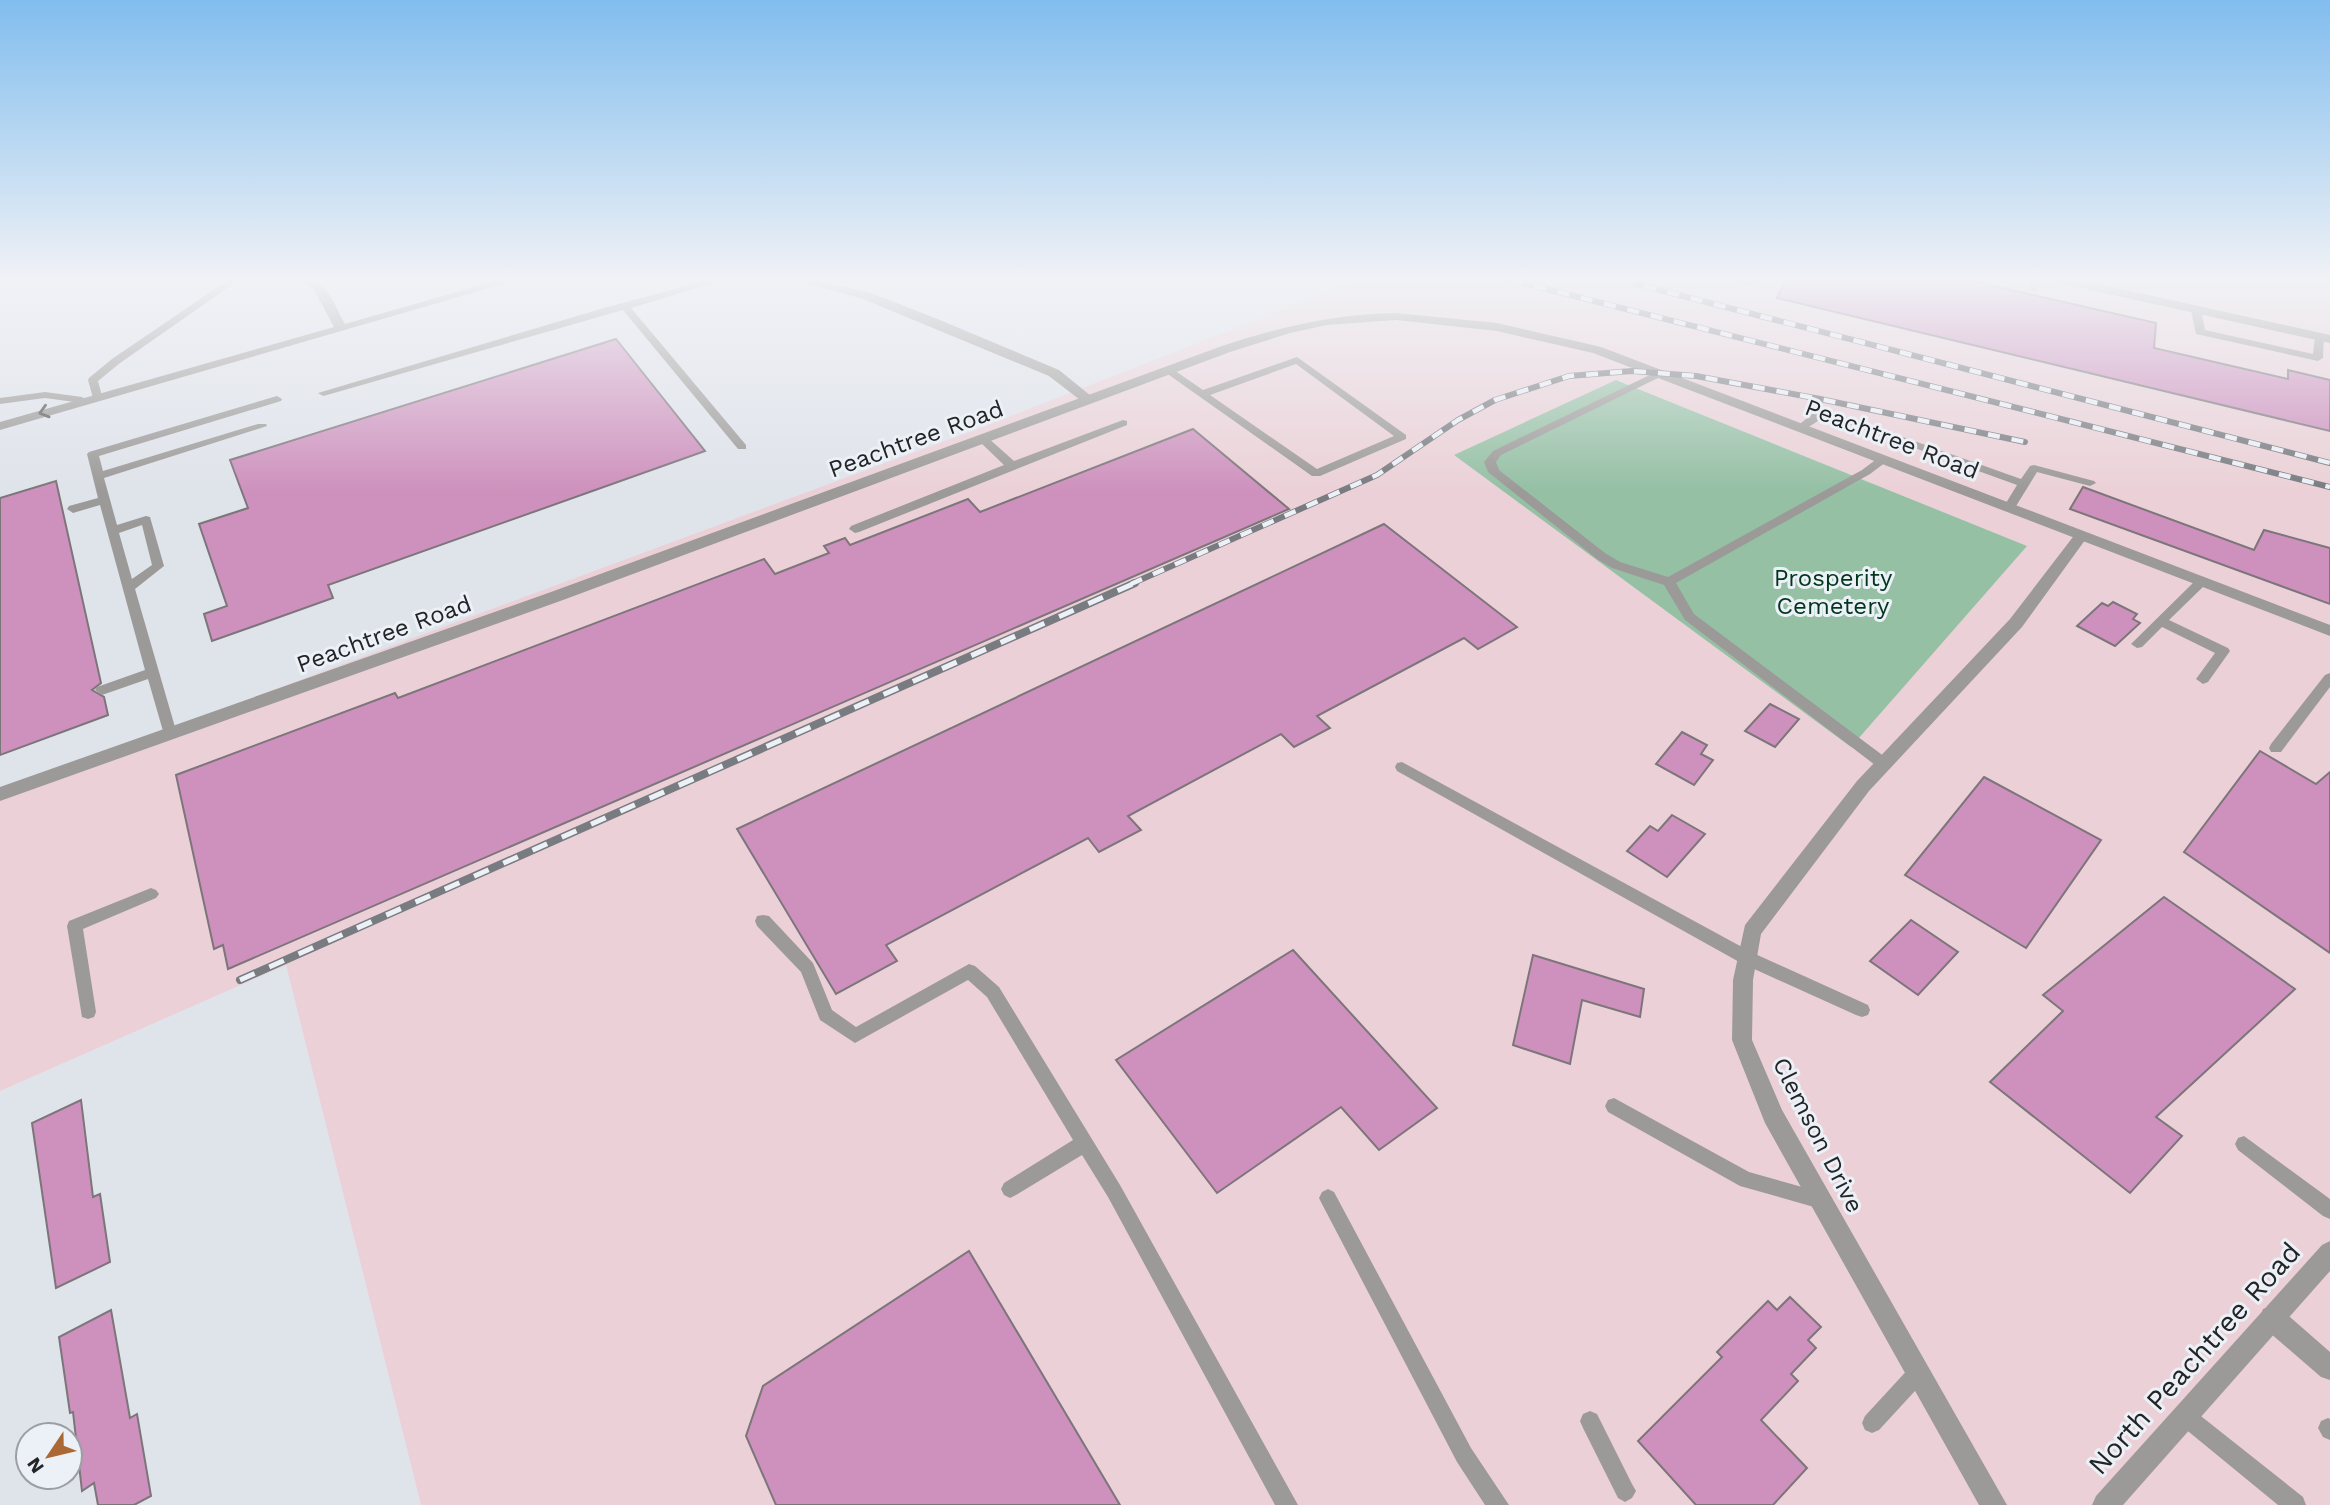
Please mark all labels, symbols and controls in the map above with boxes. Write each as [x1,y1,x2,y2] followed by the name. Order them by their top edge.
[1801,393,1983,485] street label: Peachtree Road
[825,394,1007,484] street label: Peachtree Road
[38,404,51,418] one-way arrow
[1774,564,1893,620] park label: Prosperity Cemetery
[293,589,475,679] street label: Peachtree Road
[1767,1053,1869,1217] street label: Clemson Drive
[2081,1235,2307,1481] street label: North Peachtree Road
[14,1421,84,1491] north arrow
[22,1453,49,1478] text: N

